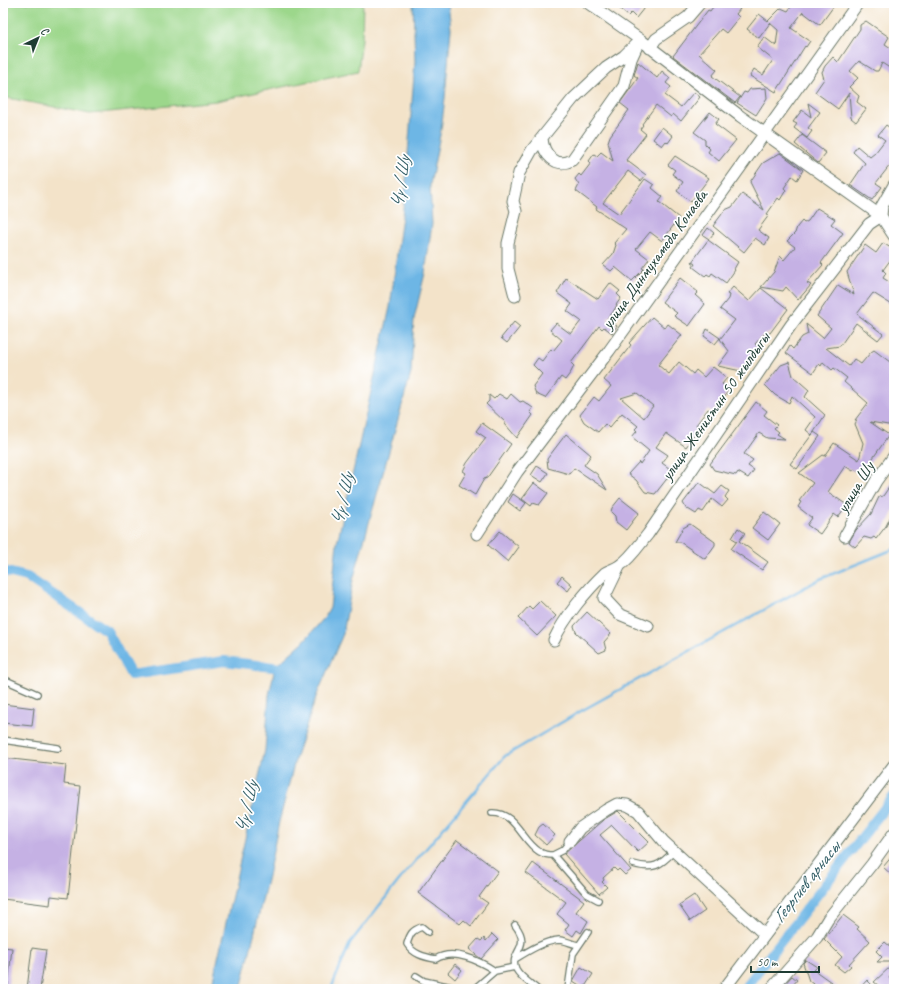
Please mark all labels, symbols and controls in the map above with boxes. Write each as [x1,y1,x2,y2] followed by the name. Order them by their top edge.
[18,18,58,58] north arrow
[38,24,53,39] text: С
[386,152,415,209] water label: Чү / Шу
[596,184,713,334] street label: улица Динмухамеда Конаева
[656,326,776,485] street label: улица Женистин 50 жылдыгы
[831,457,880,518] street label: улица Шу
[325,469,359,527] water label: Чү / Шу
[229,777,263,835] water label: Чү / Шу
[768,834,847,927] water label: Георгиев арнасы
[751,948,819,974] scale bar
[757,954,779,970] text: 50 m

